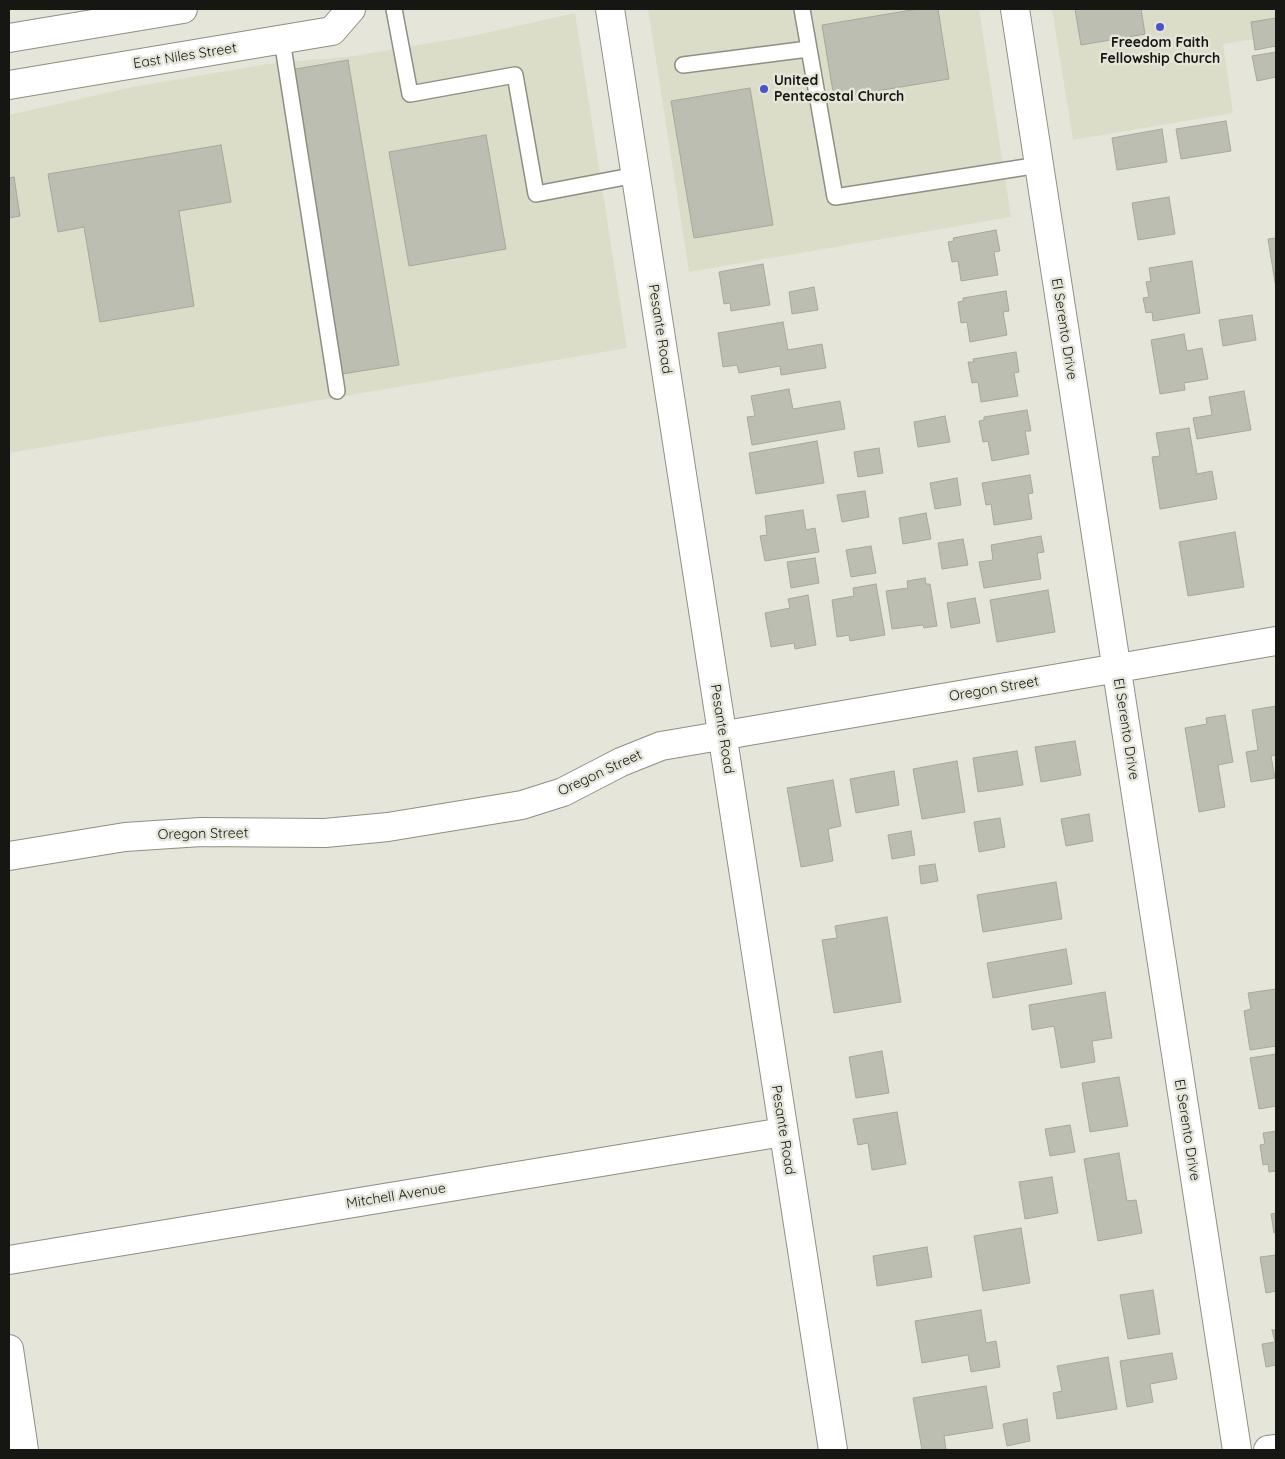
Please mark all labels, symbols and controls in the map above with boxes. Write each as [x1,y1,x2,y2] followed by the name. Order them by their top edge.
[1154,21,1166,33] marker: Freedom Faith Fellowship Church
[1100,35,1220,68] place label: Freedom Faith Fellowship Church
[132,40,238,72] street label: East Niles Street
[774,73,904,105] place label: United Pentecostal Church
[758,83,770,95] marker: United Pentecostal Church
[1048,277,1080,381] street label: El Serento Drive
[645,283,675,375] street label: Pesante Road
[948,673,1040,705] street label: Oregon Street
[1110,677,1142,781] street label: El Serento Drive
[707,683,737,775] street label: Pesante Road
[555,746,645,800] street label: Oregon Street
[157,825,249,843] street label: Oregon Street
[1171,1078,1203,1182] street label: El Serento Drive
[768,1084,798,1176] street label: Pesante Road
[345,1180,447,1212] street label: Mitchell Avenue

